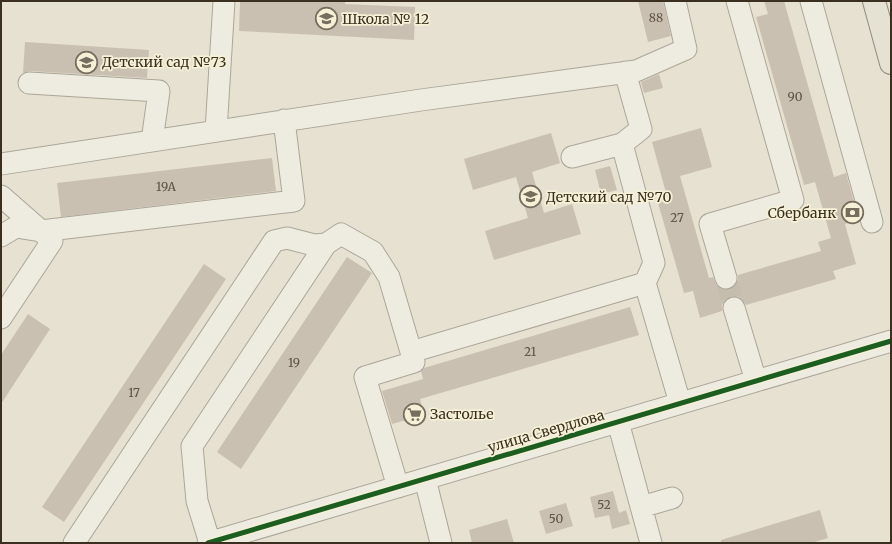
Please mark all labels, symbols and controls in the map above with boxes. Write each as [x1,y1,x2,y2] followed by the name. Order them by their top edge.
[314,6,340,32] school or university icon: Школа № 12
[342,10,429,28] place label: Школа № 12
[649,10,663,25] house number: 88
[73,49,99,75] school or university icon: Детский сад №73
[102,53,227,71] place label: Детский сад №73
[787,89,803,104] house number: 90
[156,179,176,194] house number: 19А
[518,184,544,210] school or university icon: Детский сад №70
[546,188,671,206] place label: Детский сад №70
[839,200,865,226] bank icon: Сбербанк
[768,204,836,222] place label: Сбербанк
[670,210,684,225] house number: 27
[524,344,537,359] house number: 21
[288,355,300,370] house number: 19
[128,385,140,400] house number: 17
[402,401,428,427] supermarket icon: Застолье
[430,405,493,423] place label: Застолье
[486,406,607,456] street label: улица Свердлова
[597,497,611,512] house number: 52
[549,511,564,526] house number: 50

